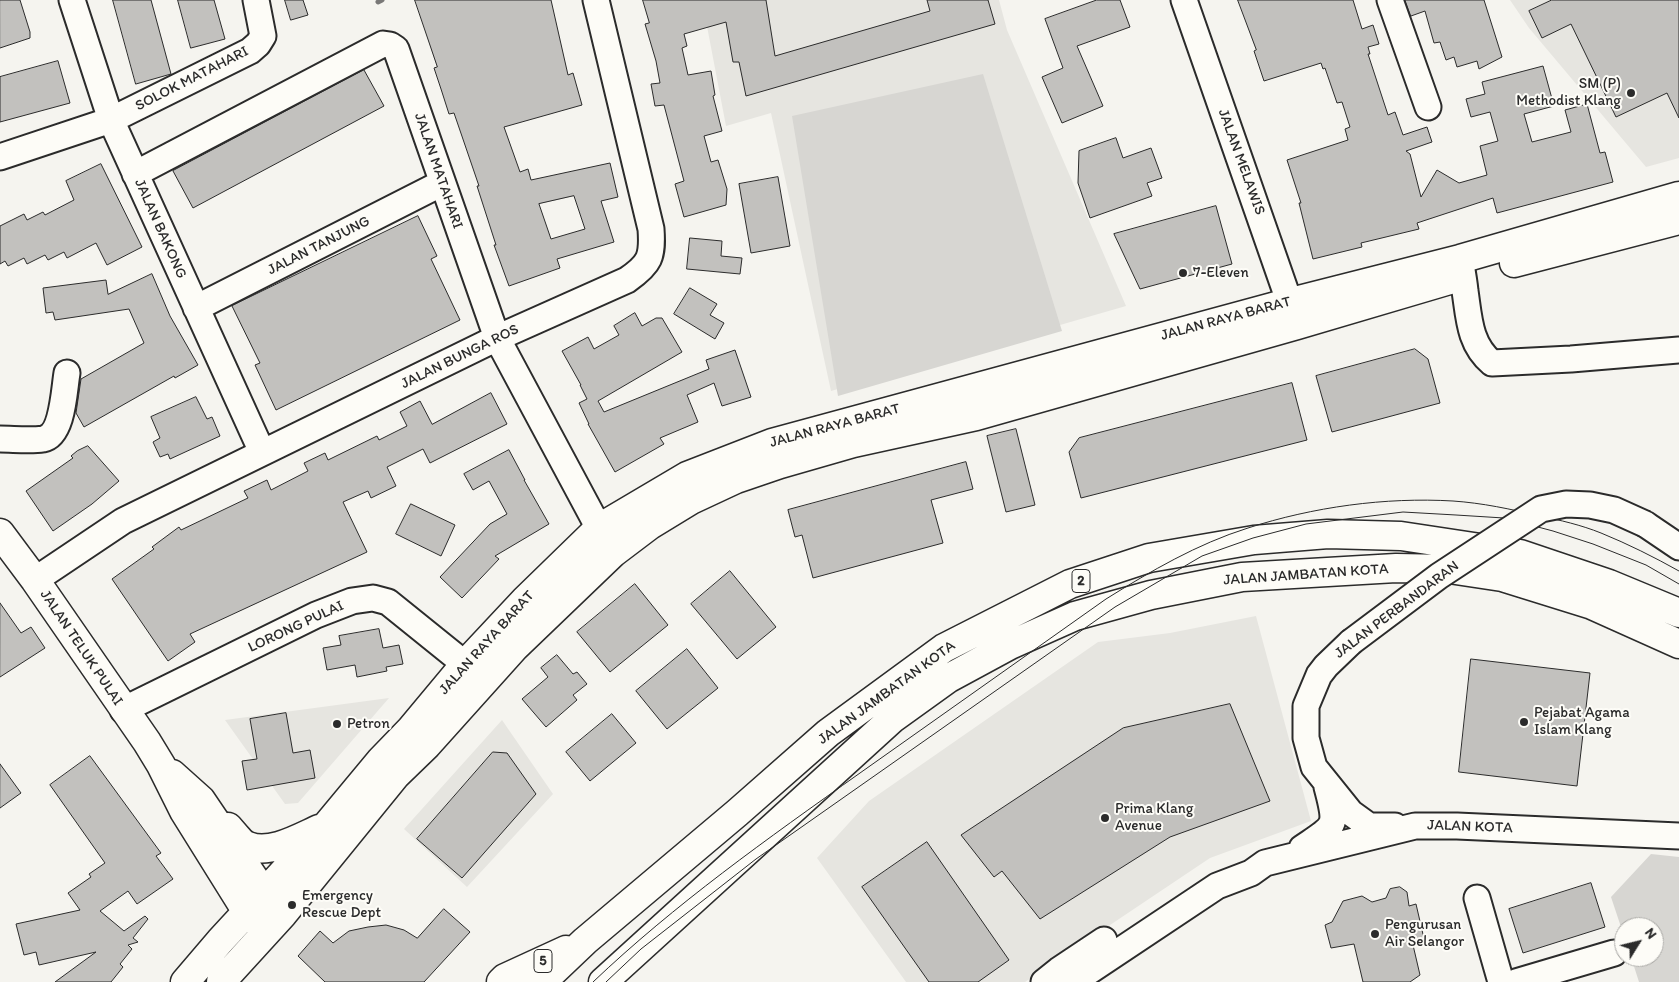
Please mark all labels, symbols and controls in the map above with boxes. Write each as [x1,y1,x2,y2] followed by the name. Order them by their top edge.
[132,43,252,115] street label: SOLOK MATAHARI
[1516,75,1621,110] place label: SM (P) Methodist Klang
[1625,87,1637,99] marker: SM (P) Methodist Klang
[1213,107,1269,217] street label: JALAN MELAWIS
[410,111,466,231] street label: JALAN MATAHARI
[130,176,190,282] street label: JALAN BAKONG
[265,212,373,280] street label: JALAN TANJUNG
[1193,264,1249,282] place label: 7-Eleven
[1177,267,1189,279] marker: 7-Eleven
[1159,293,1293,345] street label: JALAN RAYA BARAT
[398,321,522,393] street label: JALAN BUNGA ROS
[768,400,902,452] street label: JALAN RAYA BARAT
[1331,557,1463,663] street label: JALAN PERBANDARAN
[1223,560,1389,590] street label: JALAN JAMBATAN KOTA
[1072,570,1090,592] road number: 2
[36,587,126,709] street label: JALAN TELUK PULAI
[435,587,539,699] street label: JALAN RAYA BARAT
[245,597,347,657] street label: LORONG PULAI
[815,637,959,749] street label: JALAN JAMBATAN KOTA
[1534,704,1630,739] place label: Pejabat Agama Islam Klang
[347,715,390,733] place label: Petron
[1518,716,1530,728] marker: Pejabat Agama Islam Klang
[331,718,343,730] marker: Petron
[1115,800,1194,835] place label: Prima Klang Avenue
[1099,812,1111,824] marker: Prima Klang Avenue
[1427,817,1513,837] street label: JALAN KOTA
[302,887,381,922] place label: Emergency Rescue Dept
[286,899,298,911] marker: Emergency Rescue Dept
[1385,916,1464,951] place label: Pengurusan Air Selangor
[1614,917,1664,967] north arrow
[1641,925,1660,942] text: N
[1369,928,1381,940] marker: Pengurusan Air Selangor
[534,949,552,972] road number: 5

